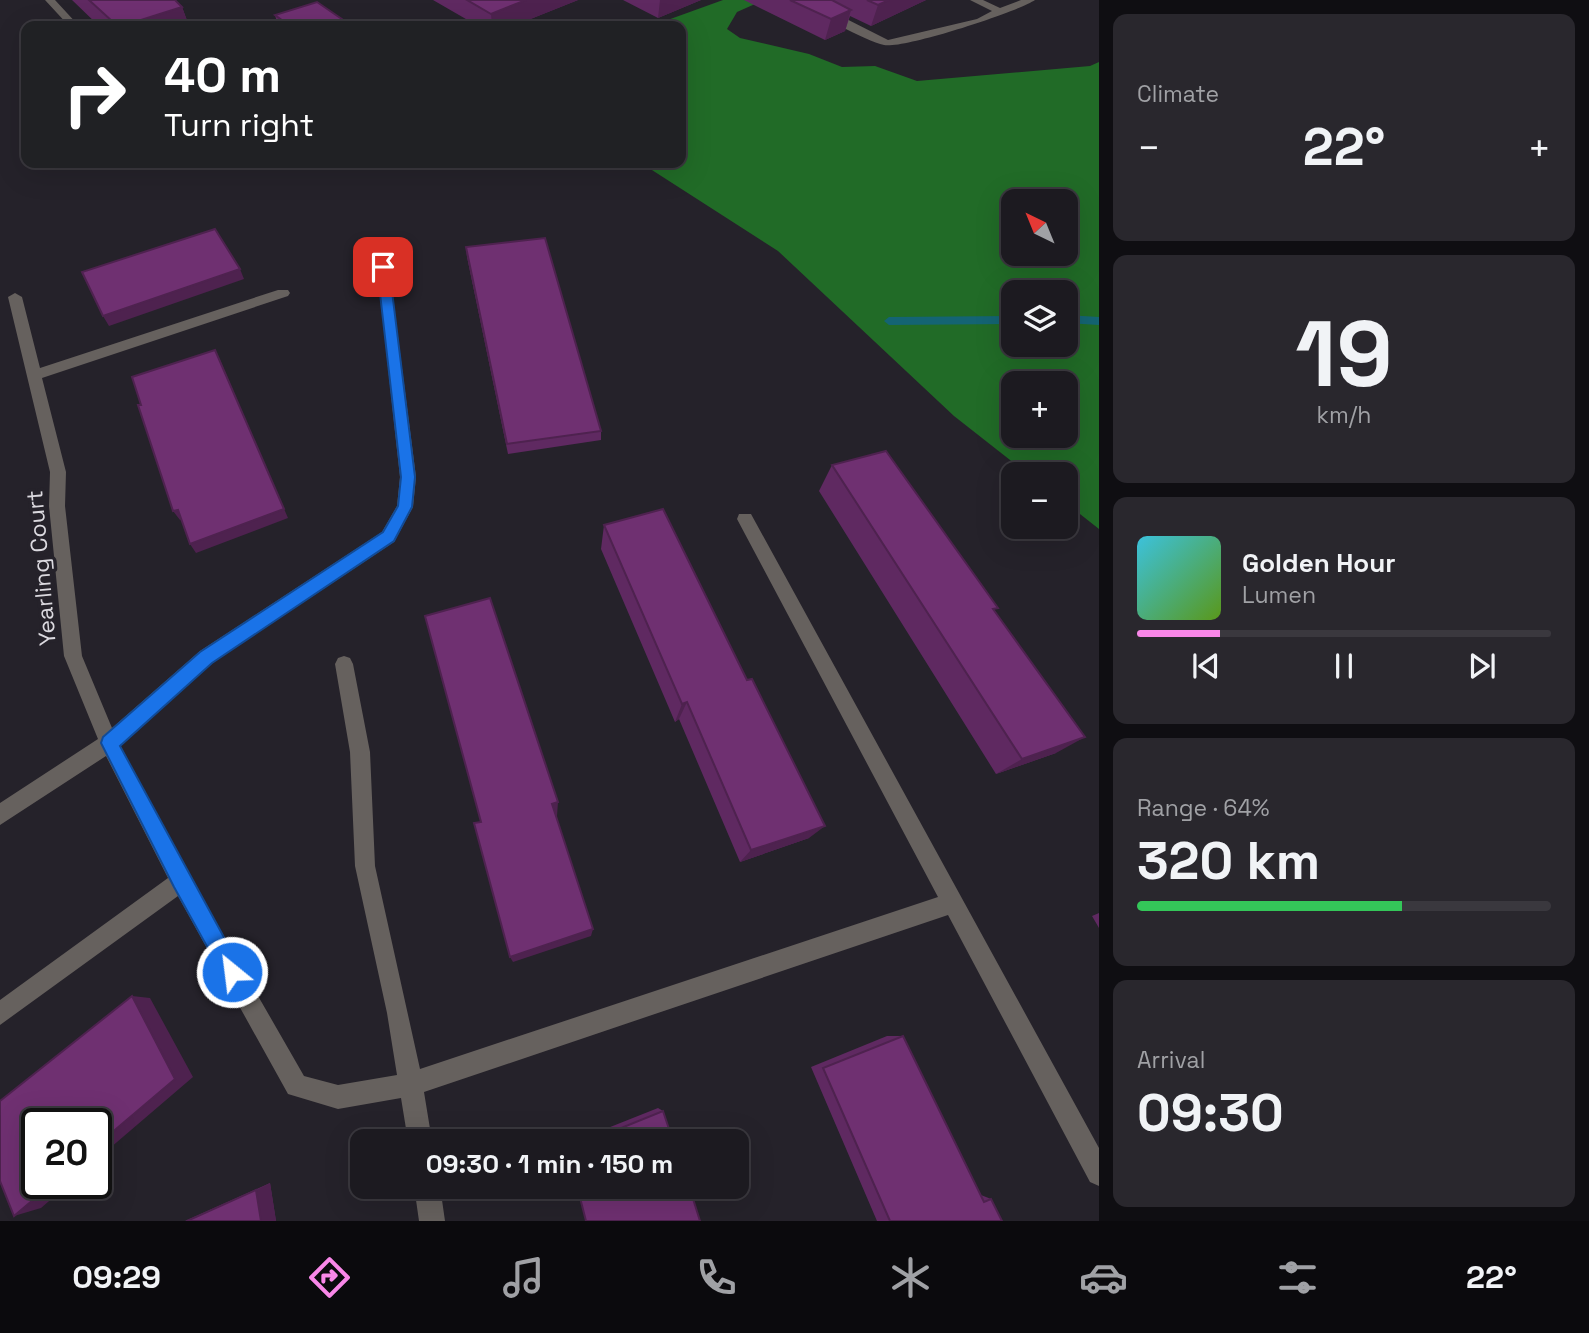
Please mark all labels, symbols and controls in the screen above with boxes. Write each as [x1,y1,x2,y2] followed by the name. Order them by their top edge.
[164,44,281,106] text: 40 m
[49,49,140,140] icon: right
[1137,79,1219,109] text: Climate
[164,105,314,145] text: Turn right
[1303,114,1385,180] text: 22°
[1137,124,1161,172] text: −
[1527,124,1551,172] text: +
[1001,189,1078,266] north arrow
[1001,189,1078,539] map controls
[353,237,413,297] pin
[364,248,402,286] icon: arrive
[1001,280,1078,357] button: layers
[1295,296,1393,413] text: 19
[1001,371,1078,448] button: +
[1317,400,1371,430] text: km/h
[1001,462,1078,539] button: −
[19,489,63,647] street label: Yearling Court
[1242,546,1396,580] text: Golden Hour
[1242,580,1316,610] text: Lumen
[1187,647,1225,685] icon: previous
[1325,647,1363,685] icon: pause
[1463,647,1501,685] icon: next
[1137,793,1270,823] text: Range · 64%
[1137,828,1320,894] text: 320 km
[195,935,269,1009] position arrow
[1137,1045,1205,1075] text: Arrival
[1137,1080,1284,1146] text: 09:30
[21,1108,112,1199] speed limit sign: 20
[426,1147,673,1181] text: 09:30 · 1 min · 150 m
[305,1253,354,1302] icon: directions
[499,1253,548,1302] icon: music
[692,1253,741,1302] icon: phone
[886,1253,935,1302] icon: climate
[1079,1253,1128,1302] icon: car
[1273,1253,1322,1302] icon: filters
[72,1257,161,1297] text: 09:29
[1466,1257,1517,1297] text: 22°

